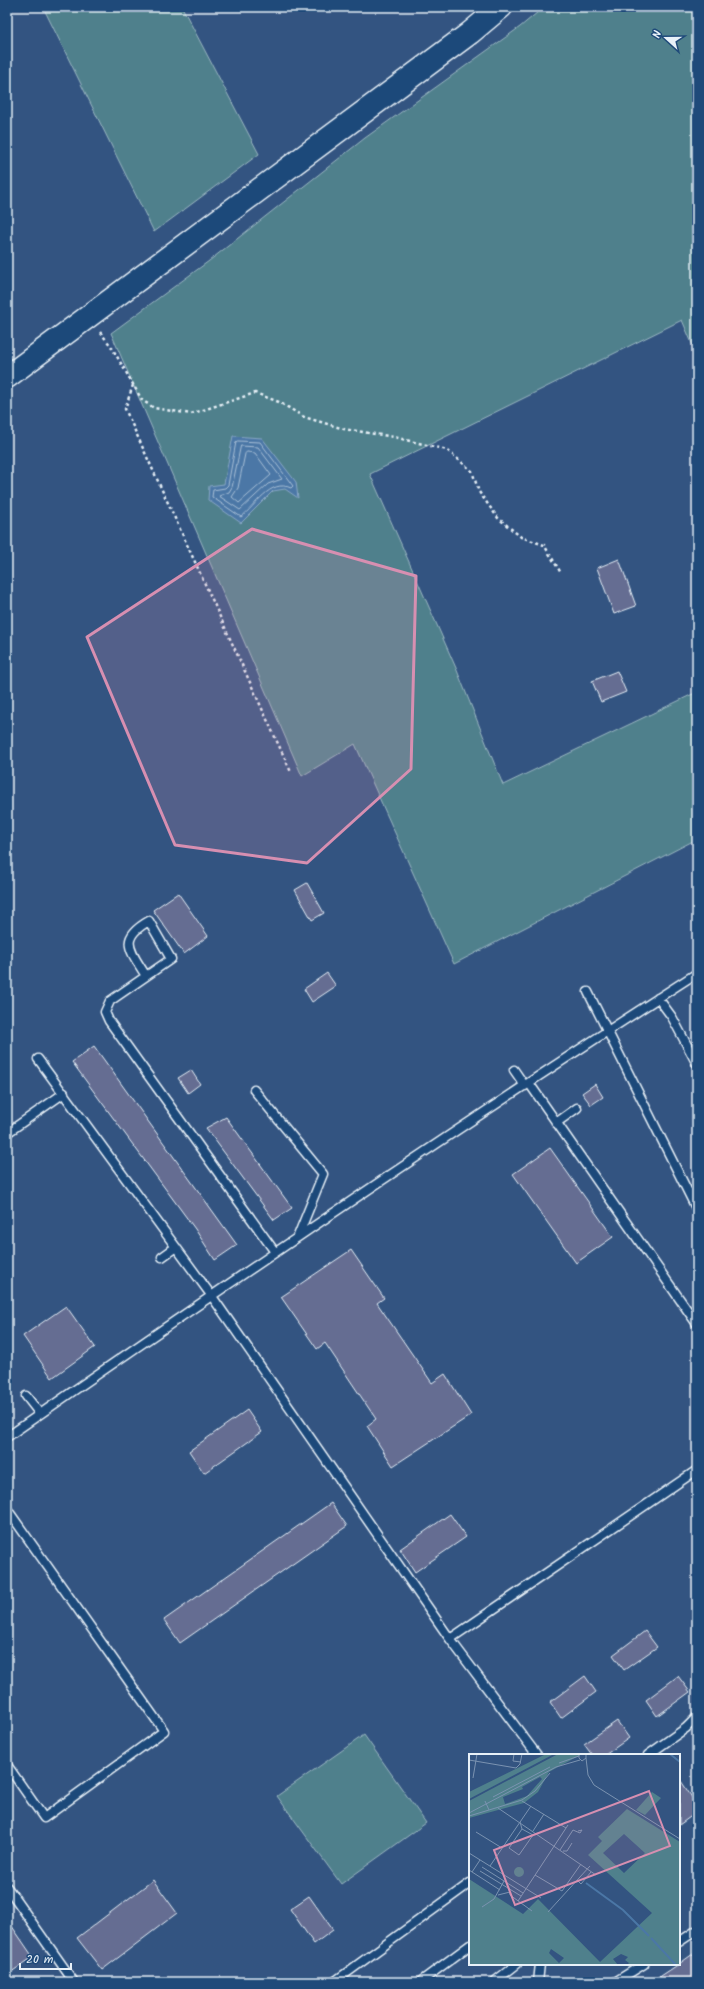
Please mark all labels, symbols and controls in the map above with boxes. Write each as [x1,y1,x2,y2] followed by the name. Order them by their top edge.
[646,18,686,58] north arrow
[648,28,667,41] text: N
[469,1754,680,1965] inset map
[20,1945,71,1971] scale bar
[26,1950,54,1969] text: 20 m

